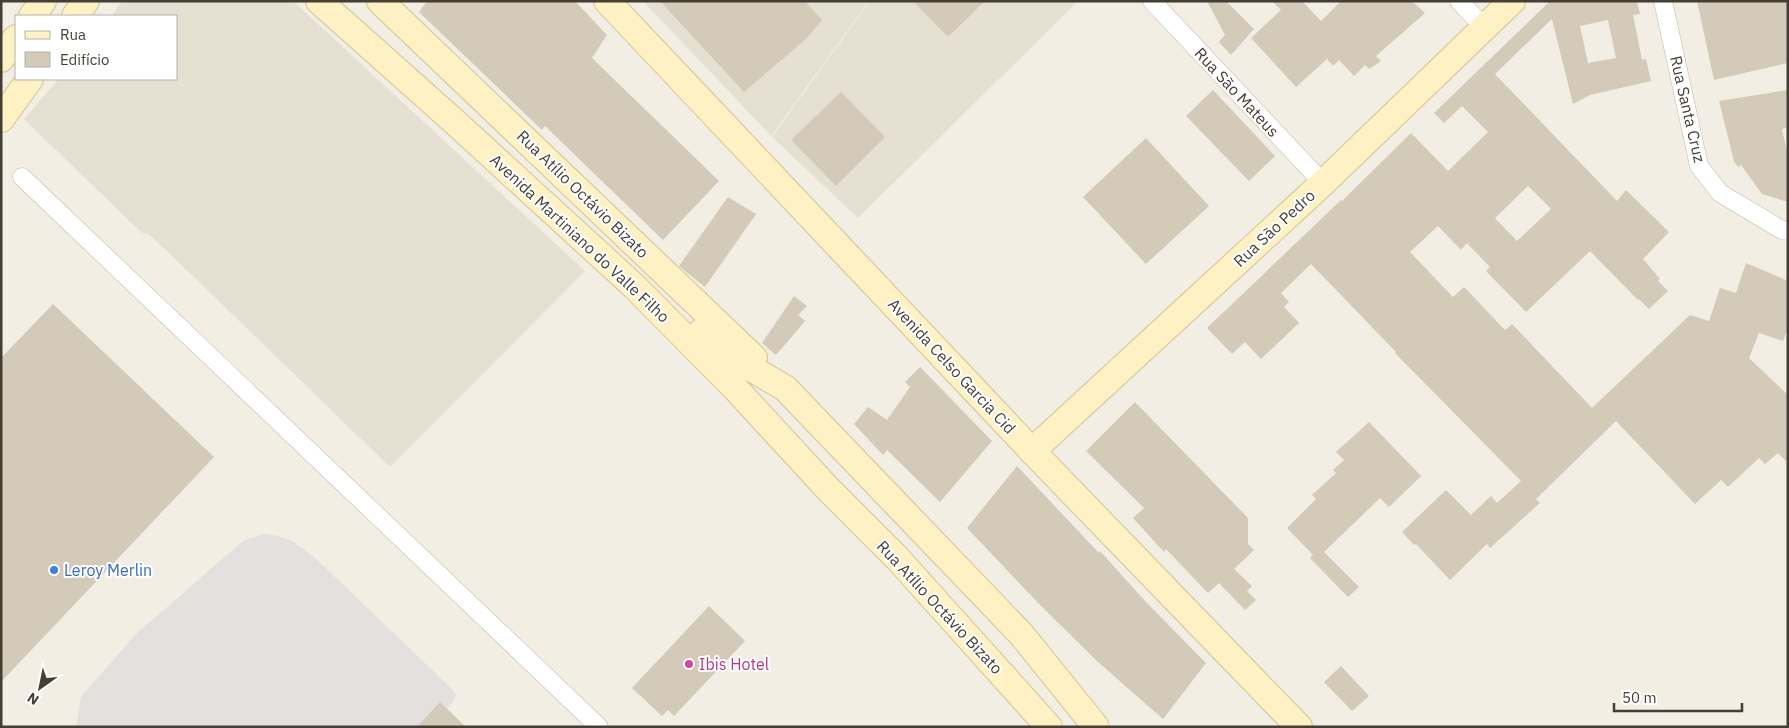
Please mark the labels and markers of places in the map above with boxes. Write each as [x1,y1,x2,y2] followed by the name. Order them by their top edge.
[64,560,152,580] place label: Leroy Merlin
[48,564,60,576] marker: Leroy Merlin
[699,654,769,674] place label: Ibis Hotel
[683,658,695,670] marker: Ibis Hotel

